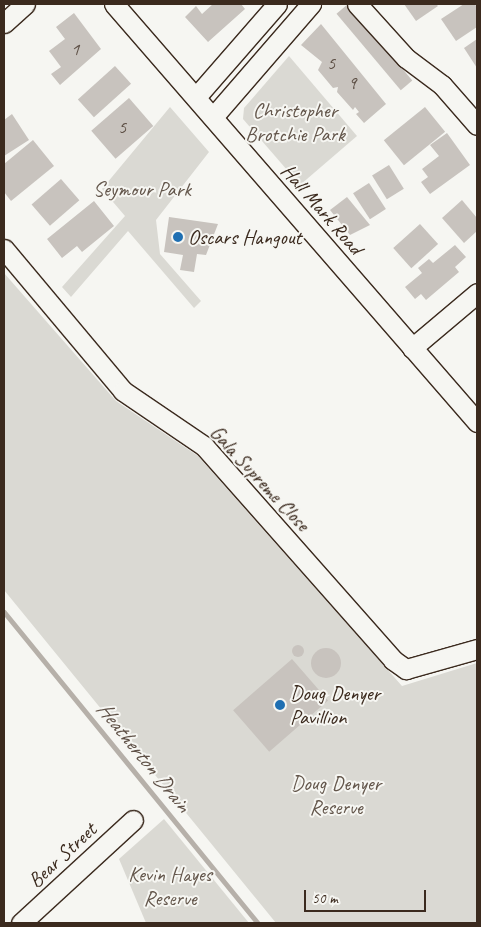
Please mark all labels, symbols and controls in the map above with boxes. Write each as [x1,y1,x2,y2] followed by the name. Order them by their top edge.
[71,39,79,61] house number: 1
[327,53,335,75] house number: 5
[348,73,356,95] house number: 9
[245,97,345,147] park label: Christopher Brotchie Park
[118,117,126,139] house number: 5
[275,158,369,260] street label: Hall Mark Road
[93,176,191,202] park label: Seymour Park
[188,224,302,250] place label: Oscars Hangout
[172,231,184,243] marker: Oscars Hangout
[205,420,315,536] street label: Gala Supreme Close
[290,680,380,730] place label: Doug Denyer Pavillion
[90,696,196,818] water label: Heatherton Drain
[274,699,286,711] marker: Doug Denyer Pavillion
[291,770,381,820] park label: Doug Denyer Reserve
[22,817,102,893] street label: Bear Street
[128,861,212,911] park label: Kevin Hayes Reserve
[306,880,428,912] scale bar
[312,889,338,908] text: 50 m

